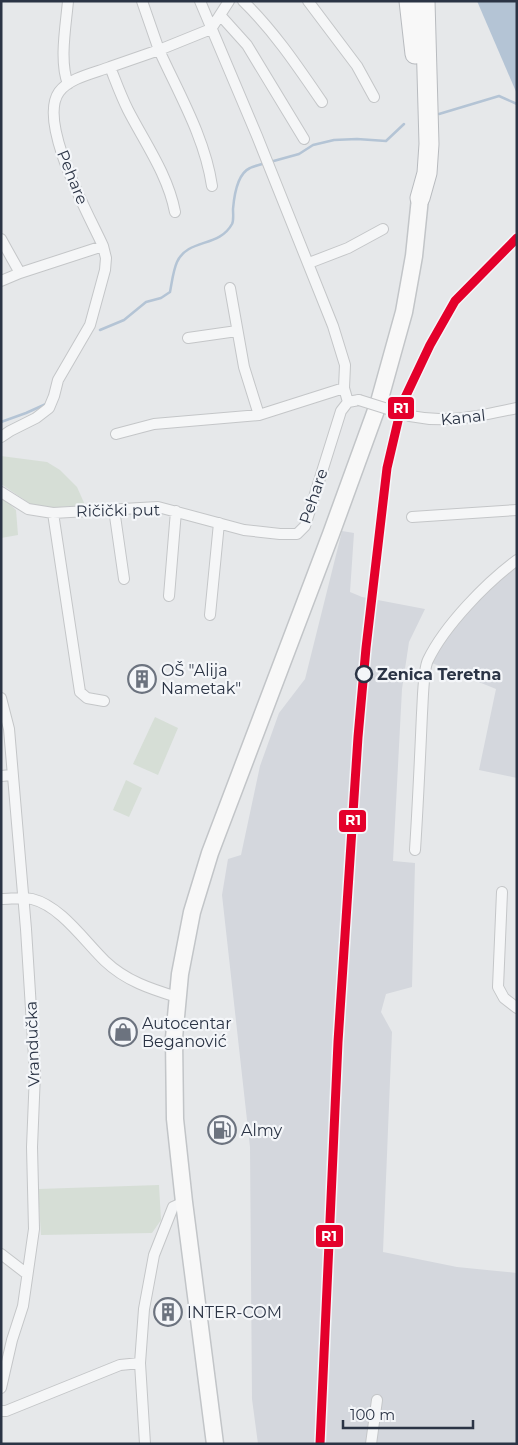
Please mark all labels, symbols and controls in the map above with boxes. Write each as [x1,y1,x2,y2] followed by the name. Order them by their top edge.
[53,147,92,207] street label: Pehare
[387,396,415,420] line badge: R1
[393,399,409,417] text: R1
[440,406,486,429] street label: Kanal
[295,466,332,526] street label: Pehare
[76,500,161,521] street label: Ričički put
[161,661,241,698] place label: OŠ "Alija Nametak"
[127,664,157,694] building icon: OŠ "Alija Nametak"
[355,665,373,683] marker: Zenica Teretna
[377,665,501,684] place label: Zenica Teretna
[338,809,367,833] line badge: R1
[345,811,361,829] text: R1
[22,1001,43,1087] street label: Vrandučka
[142,1014,232,1051] place label: Autocentar Beganović
[108,1017,138,1047] shop icon: Autocentar Beganović
[207,1115,237,1145] fuel station icon: Almy
[241,1121,282,1140] place label: Almy
[315,1224,344,1248] line badge: R1
[321,1227,337,1245] text: R1
[153,1297,183,1327] building icon: INTER-COM
[187,1303,282,1322] place label: INTER-COM
[343,1398,473,1430] scale bar
[350,1405,395,1424] text: 100 m

